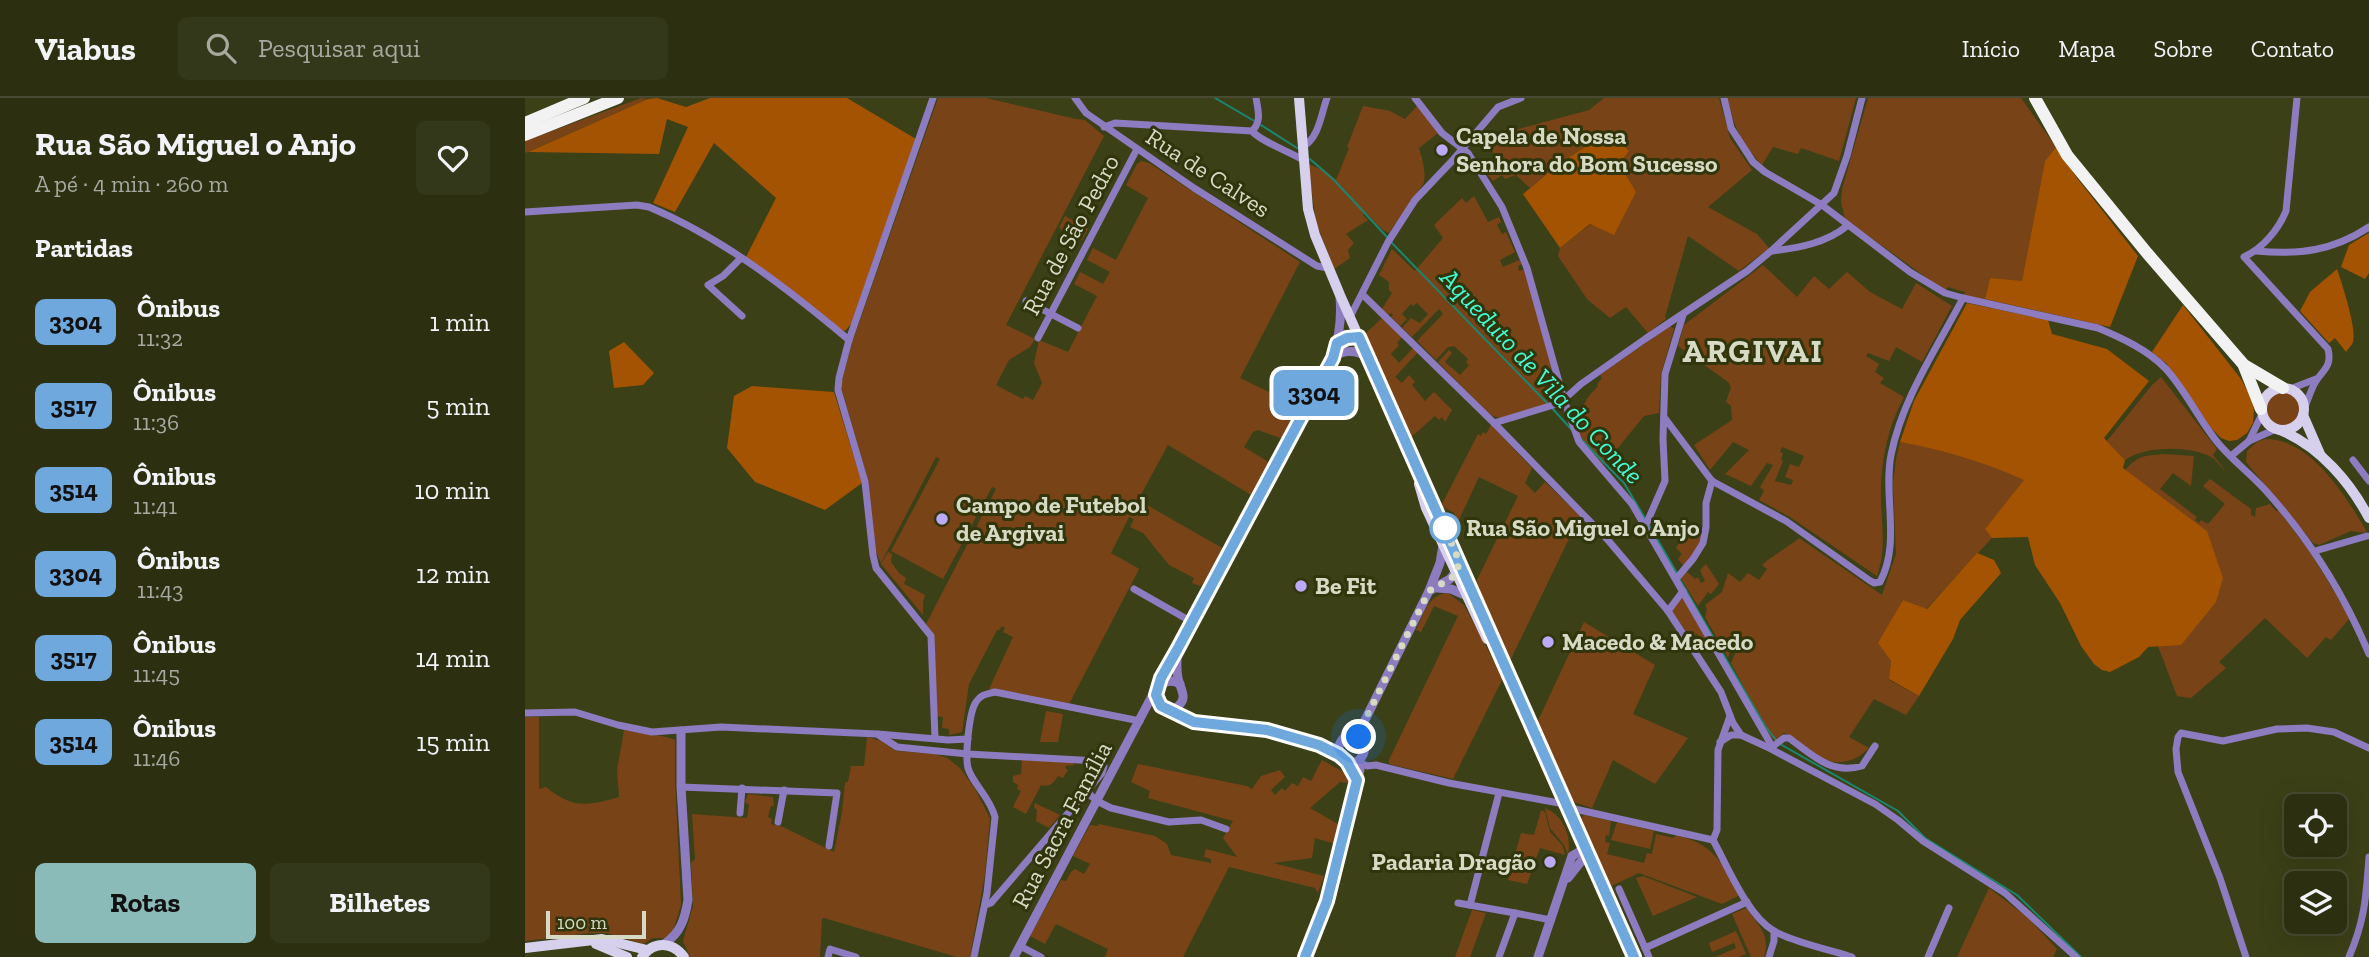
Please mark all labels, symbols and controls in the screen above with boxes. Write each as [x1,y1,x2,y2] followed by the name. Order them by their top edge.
[178,17,668,80] search box
[35,29,136,68] text: Viabus
[202,29,240,67] icon: search
[258,32,420,64] text: Pesquisar aqui
[1962,34,2020,63] text: Início
[2058,34,2115,63] text: Mapa
[2153,34,2213,63] text: Sobre
[2251,34,2334,63] text: Contato
[416,121,490,195] button: heart
[1456,121,1718,178] place label: Capela de Nossa Senhora do Bom Sucesso
[1141,122,1276,223] street label: Rua de Calves
[35,124,356,163] text: Rua São Miguel o Anjo
[1434,142,1450,158] marker: Capela de Nossa Senhora do Bom Sucesso
[1016,150,1125,320] street label: Rua de São Pedro
[35,170,228,198] text: A pé · 4 min · 260 m
[35,232,133,264] text: Partidas
[1433,261,1650,491] water label: Aqueduto de Vila do Conde
[137,292,220,324] text: Ônibus
[429,306,490,338] text: 1 min
[49,307,102,336] text: 3304
[137,324,183,352] text: 11:32
[1682,332,1824,370] district label: ARGIVAI
[1265,370,1363,416] line badge: 3304
[133,376,216,408] text: Ônibus
[1287,378,1341,407] text: 3304
[426,390,490,422] text: 5 min
[50,391,97,420] text: 3517
[133,408,179,436] text: 11:36
[133,460,216,492] text: Ônibus
[414,474,490,506] text: 10 min
[49,475,98,504] text: 3514
[956,490,1147,547] place label: Campo de Futebol de Argivai
[133,492,177,520] text: 11:41
[934,511,950,527] marker: Campo de Futebol de Argivai
[1430,513,1460,543] marker: Rua São Miguel o Anjo
[1466,513,1700,542] place label: Rua São Miguel o Anjo
[137,544,220,576] text: Ônibus
[416,558,490,590] text: 12 min
[49,559,102,588] text: 3304
[1315,571,1377,600] place label: Be Fit
[137,576,184,604] text: 11:43
[1293,578,1309,594] marker: Be Fit
[1562,627,1754,656] place label: Macedo & Macedo
[133,628,216,660] text: Ônibus
[1540,634,1556,650] marker: Macedo & Macedo
[415,642,490,674] text: 14 min
[50,643,97,672] text: 3517
[133,660,180,688] text: 11:45
[133,712,216,744] text: Ônibus
[1341,719,1376,754] your location
[416,726,490,758] text: 15 min
[49,727,98,756] text: 3514
[1005,736,1118,913] street label: Rua Sacra Família
[133,744,180,772] text: 11:46
[2284,794,2347,934] map controls
[2284,794,2347,857] button: locate
[1372,847,1536,876] place label: Padaria Dragão
[1542,854,1558,870] marker: Padaria Dragão
[35,863,256,943] button: Rotas
[270,863,490,943] button: Bilhetes
[2284,871,2347,934] button: layers
[546,908,646,940] scale bar
[557,911,607,934] text: 100 m

